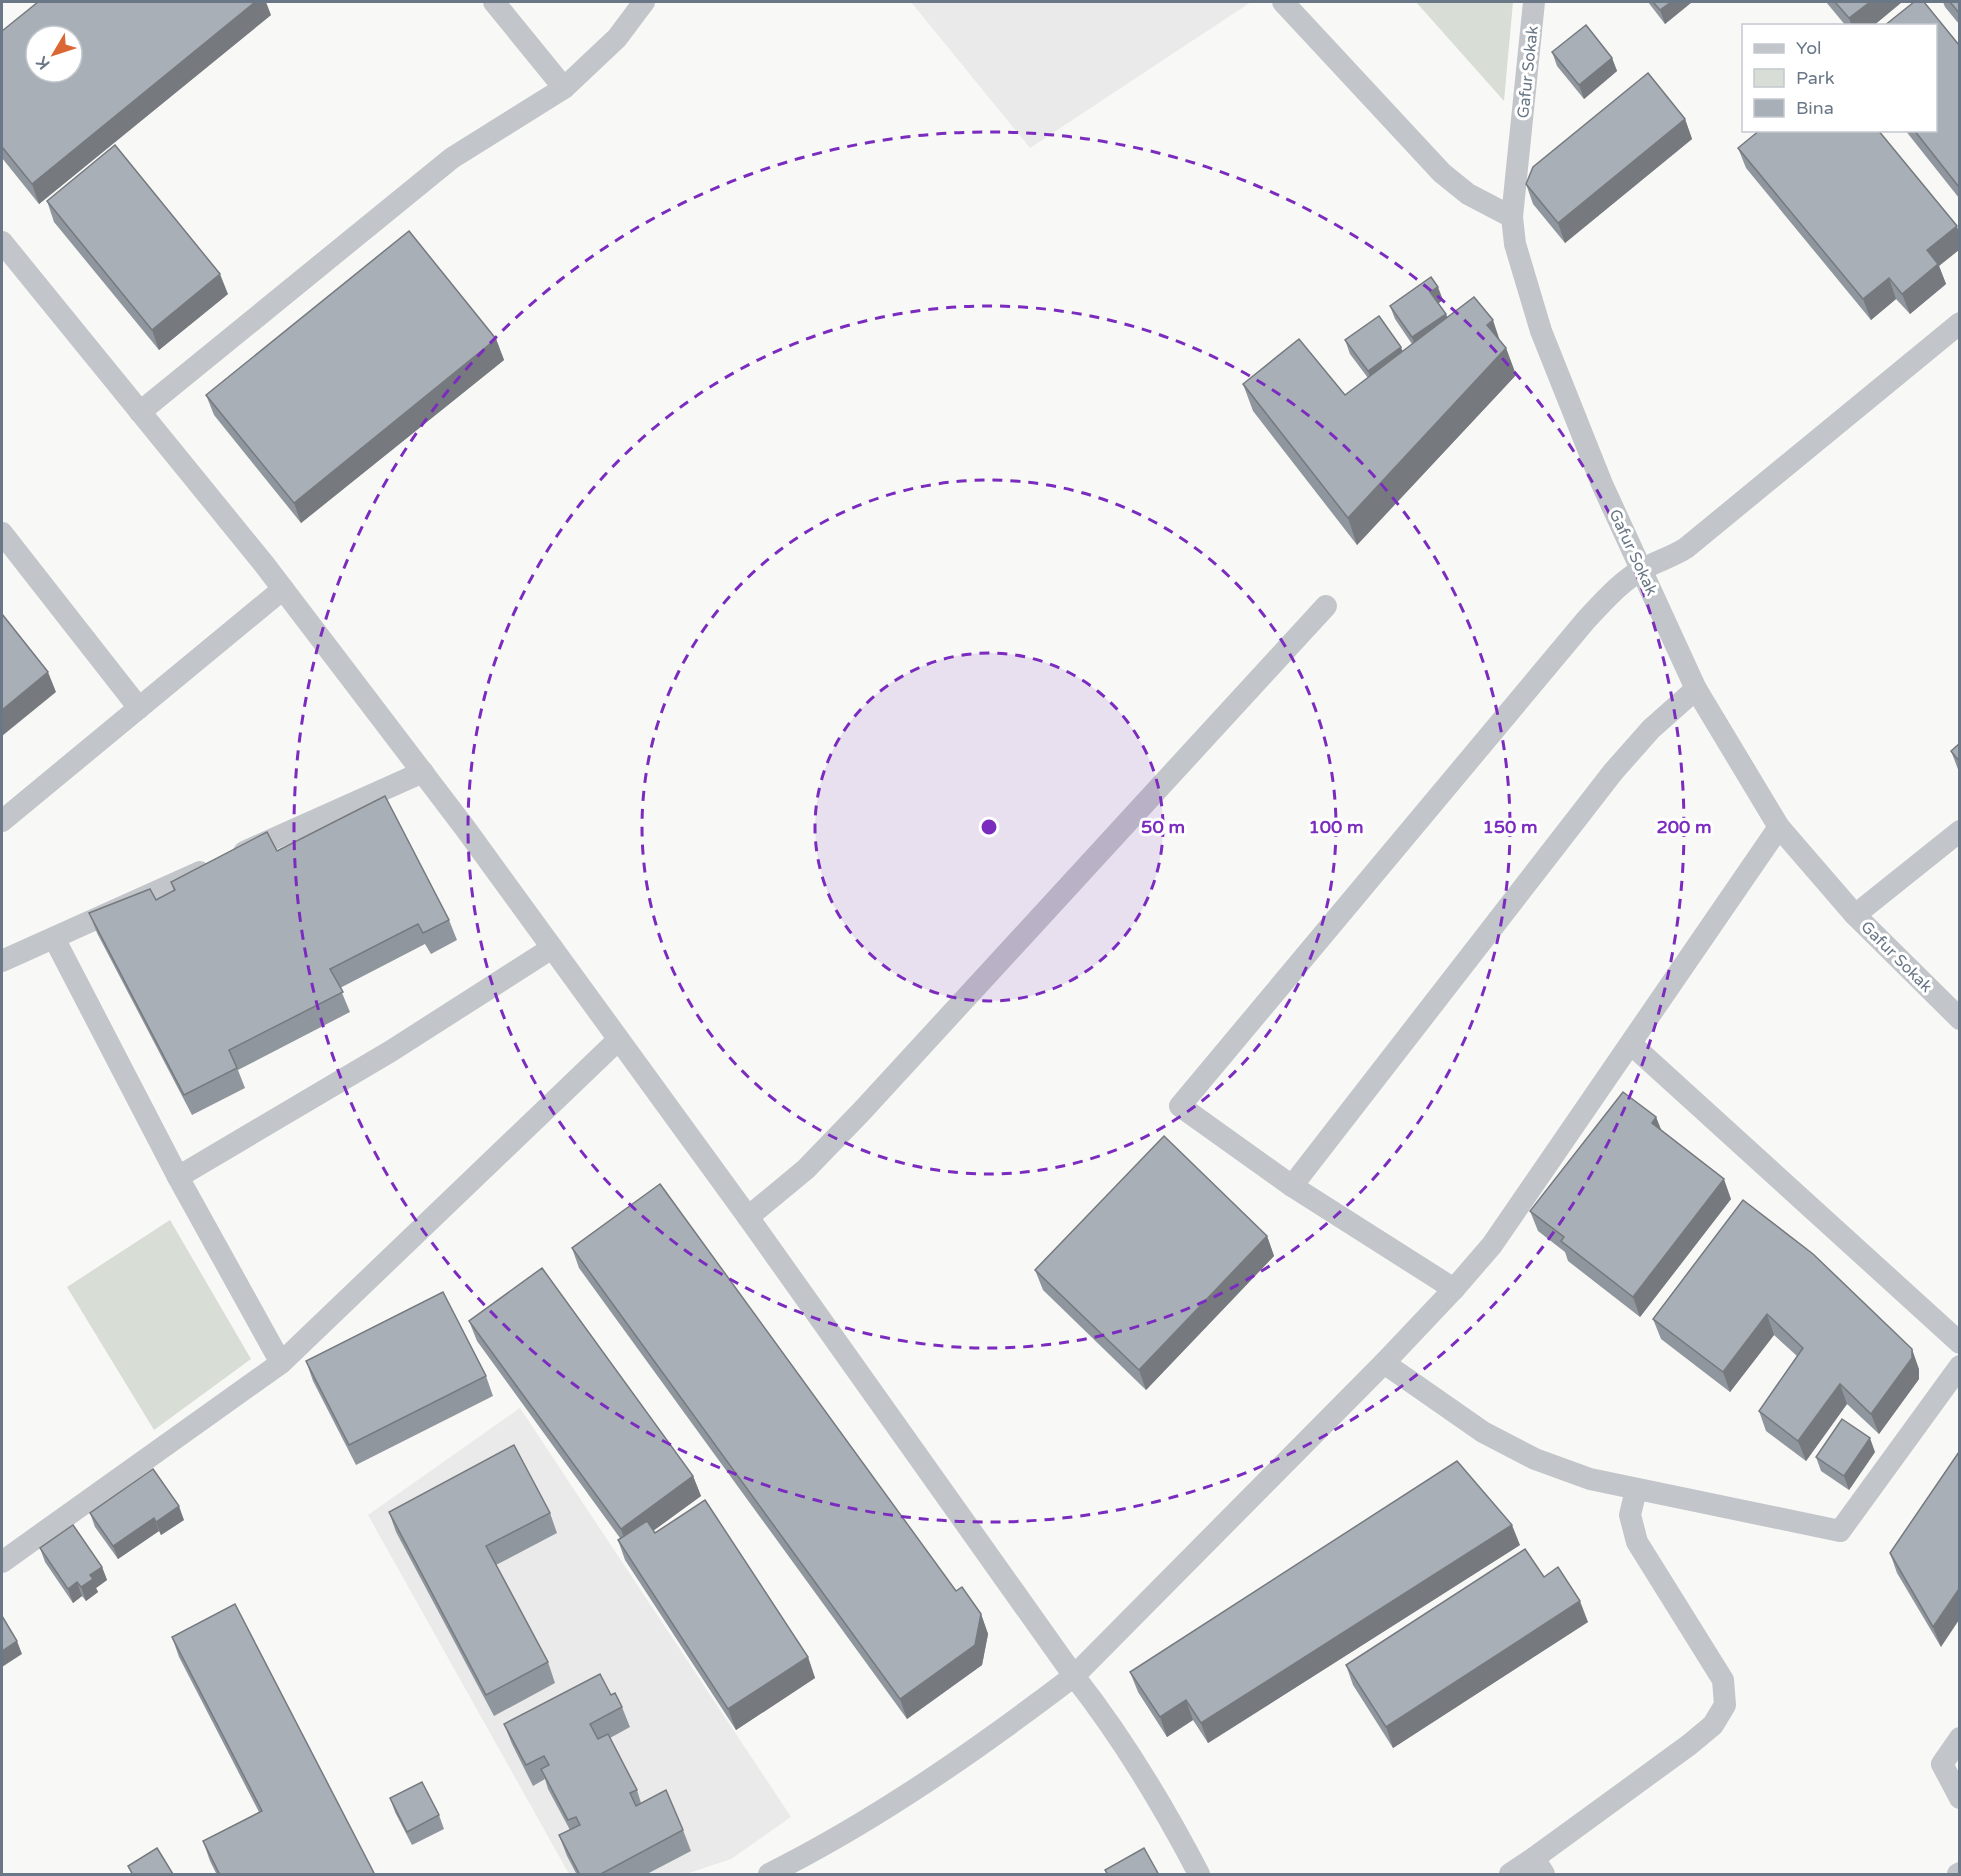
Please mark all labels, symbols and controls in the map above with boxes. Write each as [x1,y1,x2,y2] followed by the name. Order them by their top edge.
[24,24,84,84] north arrow
[1742,24,1937,132] legend
[1513,25,1543,119] street label: Gafur Sokak
[1796,37,1822,59] text: Yol
[32,52,54,73] text: K
[1796,67,1835,89] text: Park
[1796,97,1834,119] text: Bina
[1604,506,1662,599] street label: Gafur Sokak
[1141,816,1185,838] text: 50 m
[1308,816,1364,838] text: 100 m
[1482,816,1538,838] text: 150 m
[1656,816,1712,838] text: 200 m
[979,817,999,837] centre of rings
[1856,917,1936,997] street label: Gafur Sokak

